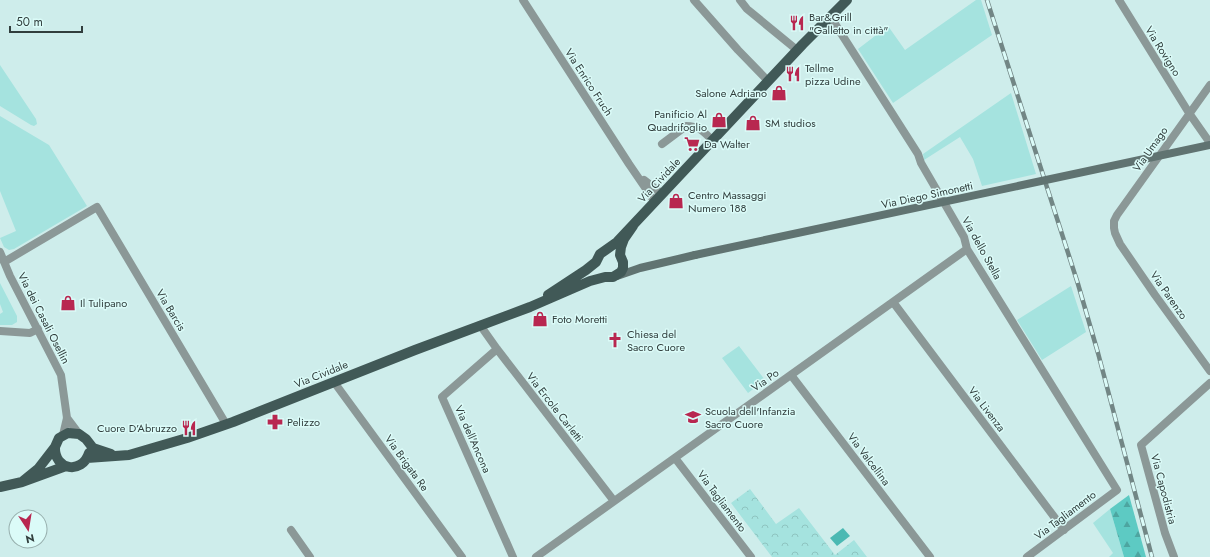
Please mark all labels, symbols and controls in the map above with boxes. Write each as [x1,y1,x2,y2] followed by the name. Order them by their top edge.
[10,8,82,34] scale bar
[809,9,888,38] place label: Bar&Grill "Galletto in città"
[16,13,43,31] text: 50 m
[788,14,806,32] restaurant icon: Bar&Grill "Galletto in città"
[1141,23,1185,79] street label: Via Rovigno
[561,45,617,119] street label: Via Enrico Fruch
[805,60,861,89] place label: Tellme pizza Udine
[784,65,802,83] restaurant icon: Tellme pizza Udine
[770,84,788,102] shop icon: Salone Adriano
[695,85,767,101] place label: Salone Adriano
[648,106,707,135] place label: Panificio Al Quadrifoglio
[710,111,728,129] shop icon: Panificio Al Quadrifoglio
[744,114,762,132] shop icon: SM studios
[765,115,816,131] place label: SM studios
[1129,123,1171,175] street label: Via Umago
[683,135,701,153] supermarket icon: Da Walter
[704,136,750,152] place label: Da Walter
[634,154,684,206] street label: Via Cividale
[880,177,974,213] street label: Via Diego Simonetti
[688,187,766,216] place label: Centro Massaggi Numero 188
[667,192,685,210] shop icon: Centro Massaggi Numero 188
[958,214,1006,282] street label: Via dello Stella
[1146,268,1192,322] street label: Via Parenzo
[14,270,74,366] street label: Via dei Casali Osellin
[152,286,190,334] street label: Via Barcis
[59,294,77,312] shop icon: Il Tulipano
[80,295,127,311] place label: Il Tulipano
[531,310,549,328] shop icon: Foto Moretti
[552,311,608,327] place label: Foto Moretti
[627,326,685,355] place label: Chiesa del Sacro Cuore
[606,331,624,349] church icon: Chiesa del Sacro Cuore
[292,356,351,392] street label: Via Cividale
[748,365,782,395] street label: Via Po
[523,369,587,445] street label: Via Ercole Carletti
[965,383,1009,435] street label: Via Livenza
[451,403,495,475] street label: Via dell'Ancona
[705,403,795,432] place label: Scuola dell'Infanzia Sacro Cuore
[684,408,702,426] school or university icon: Scuola dell'Infanzia Sacro Cuore
[266,413,284,431] pharmacy icon: Pelizzo
[287,414,320,430] place label: Pelizzo
[180,419,198,437] restaurant icon: Cuore D’Abruzzo
[97,420,177,436] place label: Cuore D’Abruzzo
[844,429,894,489] street label: Via Valcellina
[381,432,433,495] street label: Via Brigata Re
[1147,452,1181,526] street label: Via Capodistria
[693,467,751,535] street label: Via Tagliamento
[1031,486,1099,544] street label: Via Tagliamento
[8,509,48,549] north arrow
[24,530,36,548] text: N

